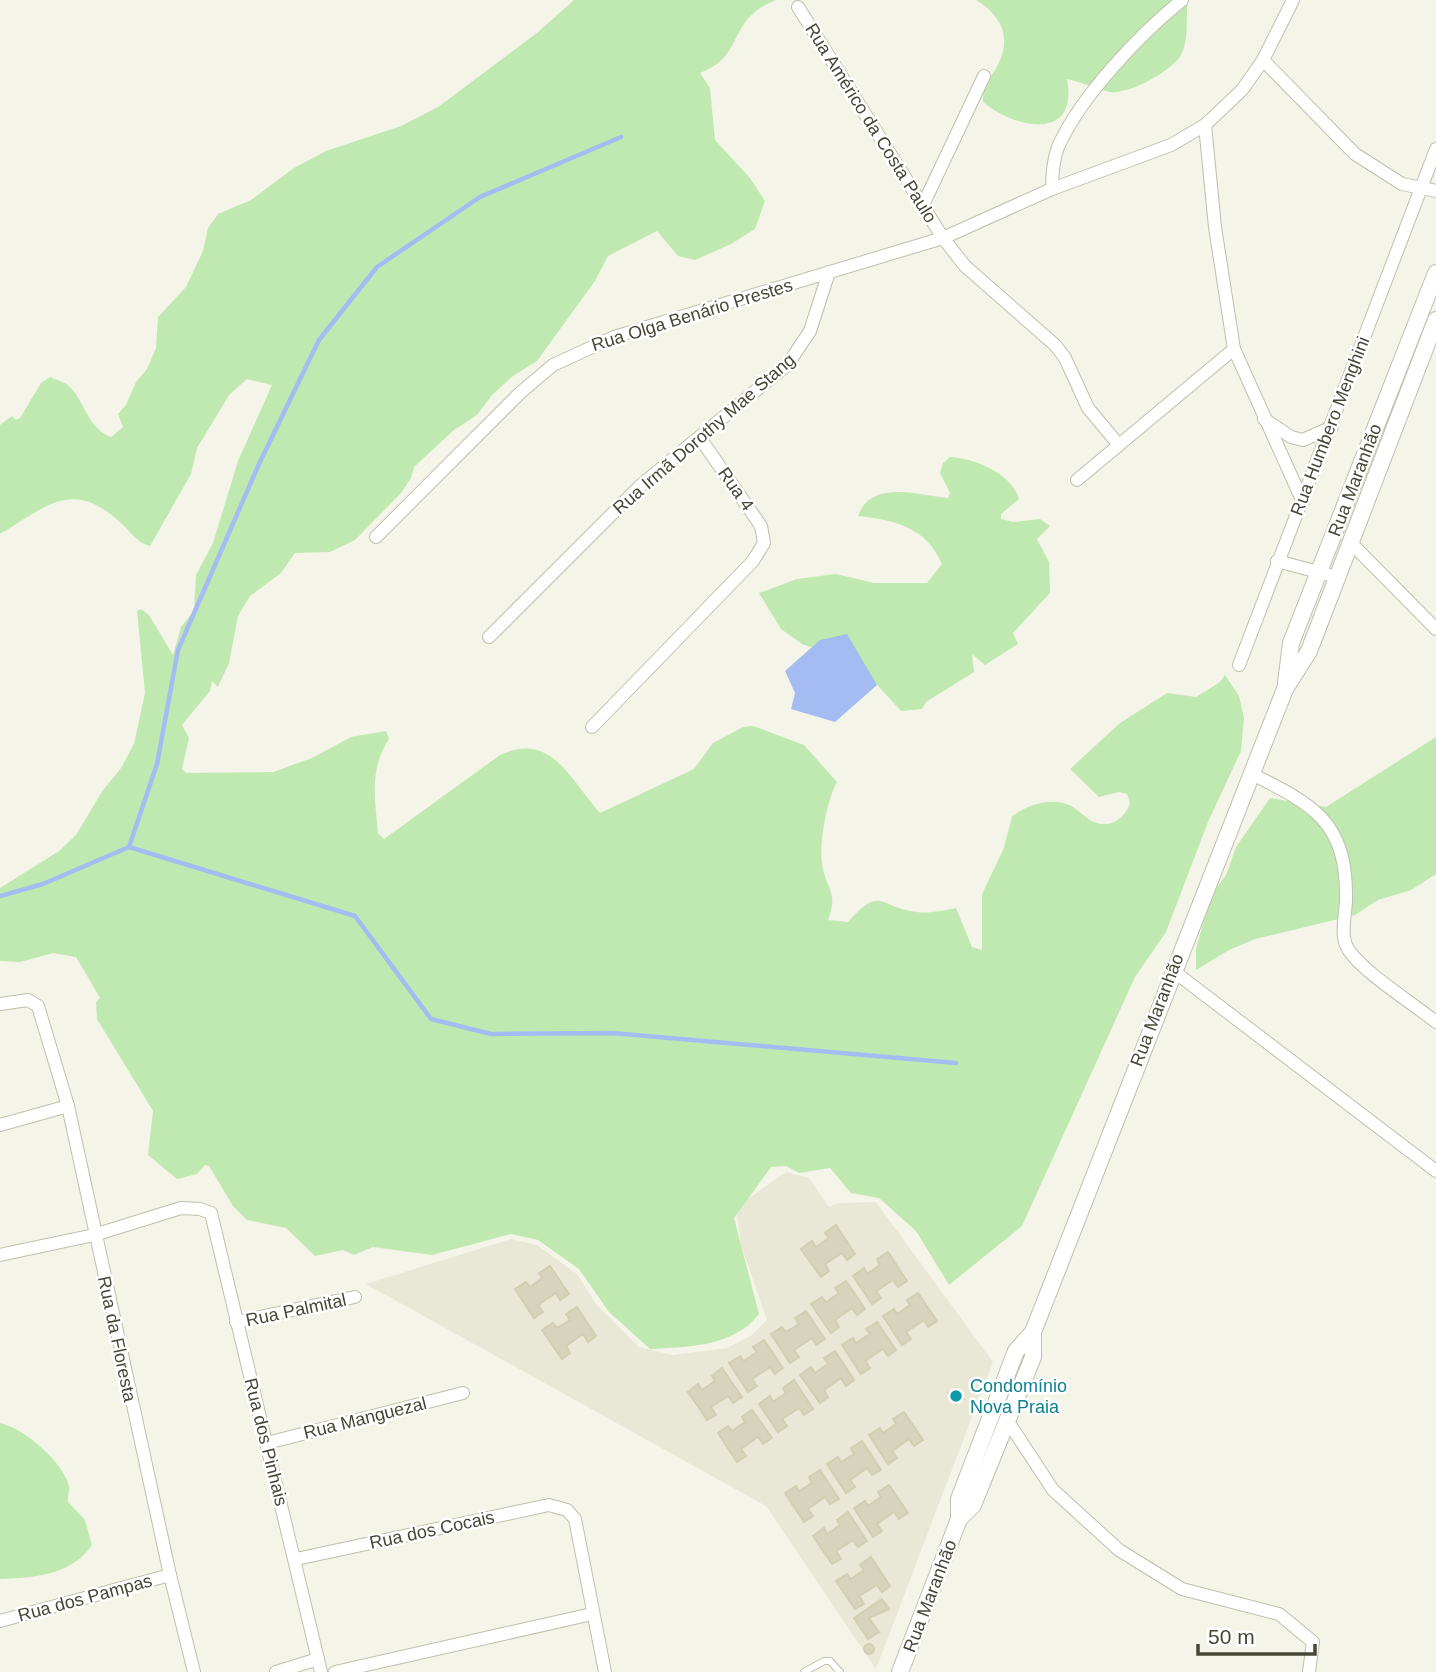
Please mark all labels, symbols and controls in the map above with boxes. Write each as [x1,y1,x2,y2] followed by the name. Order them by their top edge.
[801,20,941,226] street label: Rua Américo da Costa Paulo
[589,275,795,355] street label: Rua Olga Benário Prestes
[1287,334,1373,518] street label: Rua Humbero Menghini
[609,350,799,518] street label: Rua Irmã Dorothy Mae Stang
[1324,421,1386,539] street label: Rua Maranhão
[714,464,758,514] street label: Rua 4
[1126,951,1188,1069] street label: Rua Maranhão
[94,1274,140,1405] street label: Rua da Floresta
[244,1290,348,1330] street label: Rua Palmital
[240,1376,292,1508] street label: Rua dos Pinhais
[970,1376,1067,1417] place label: Condomínio Nova Praia
[948,1388,964,1404] marker: Condomínio Nova Praia
[301,1393,429,1443] street label: Rua Manguezal
[368,1507,496,1553] street label: Rua dos Cocais
[899,1537,961,1655] street label: Rua Maranhão
[16,1570,154,1626] street label: Rua dos Pampas
[1198,1612,1315,1656] scale bar
[1208,1625,1255,1648] text: 50 m

